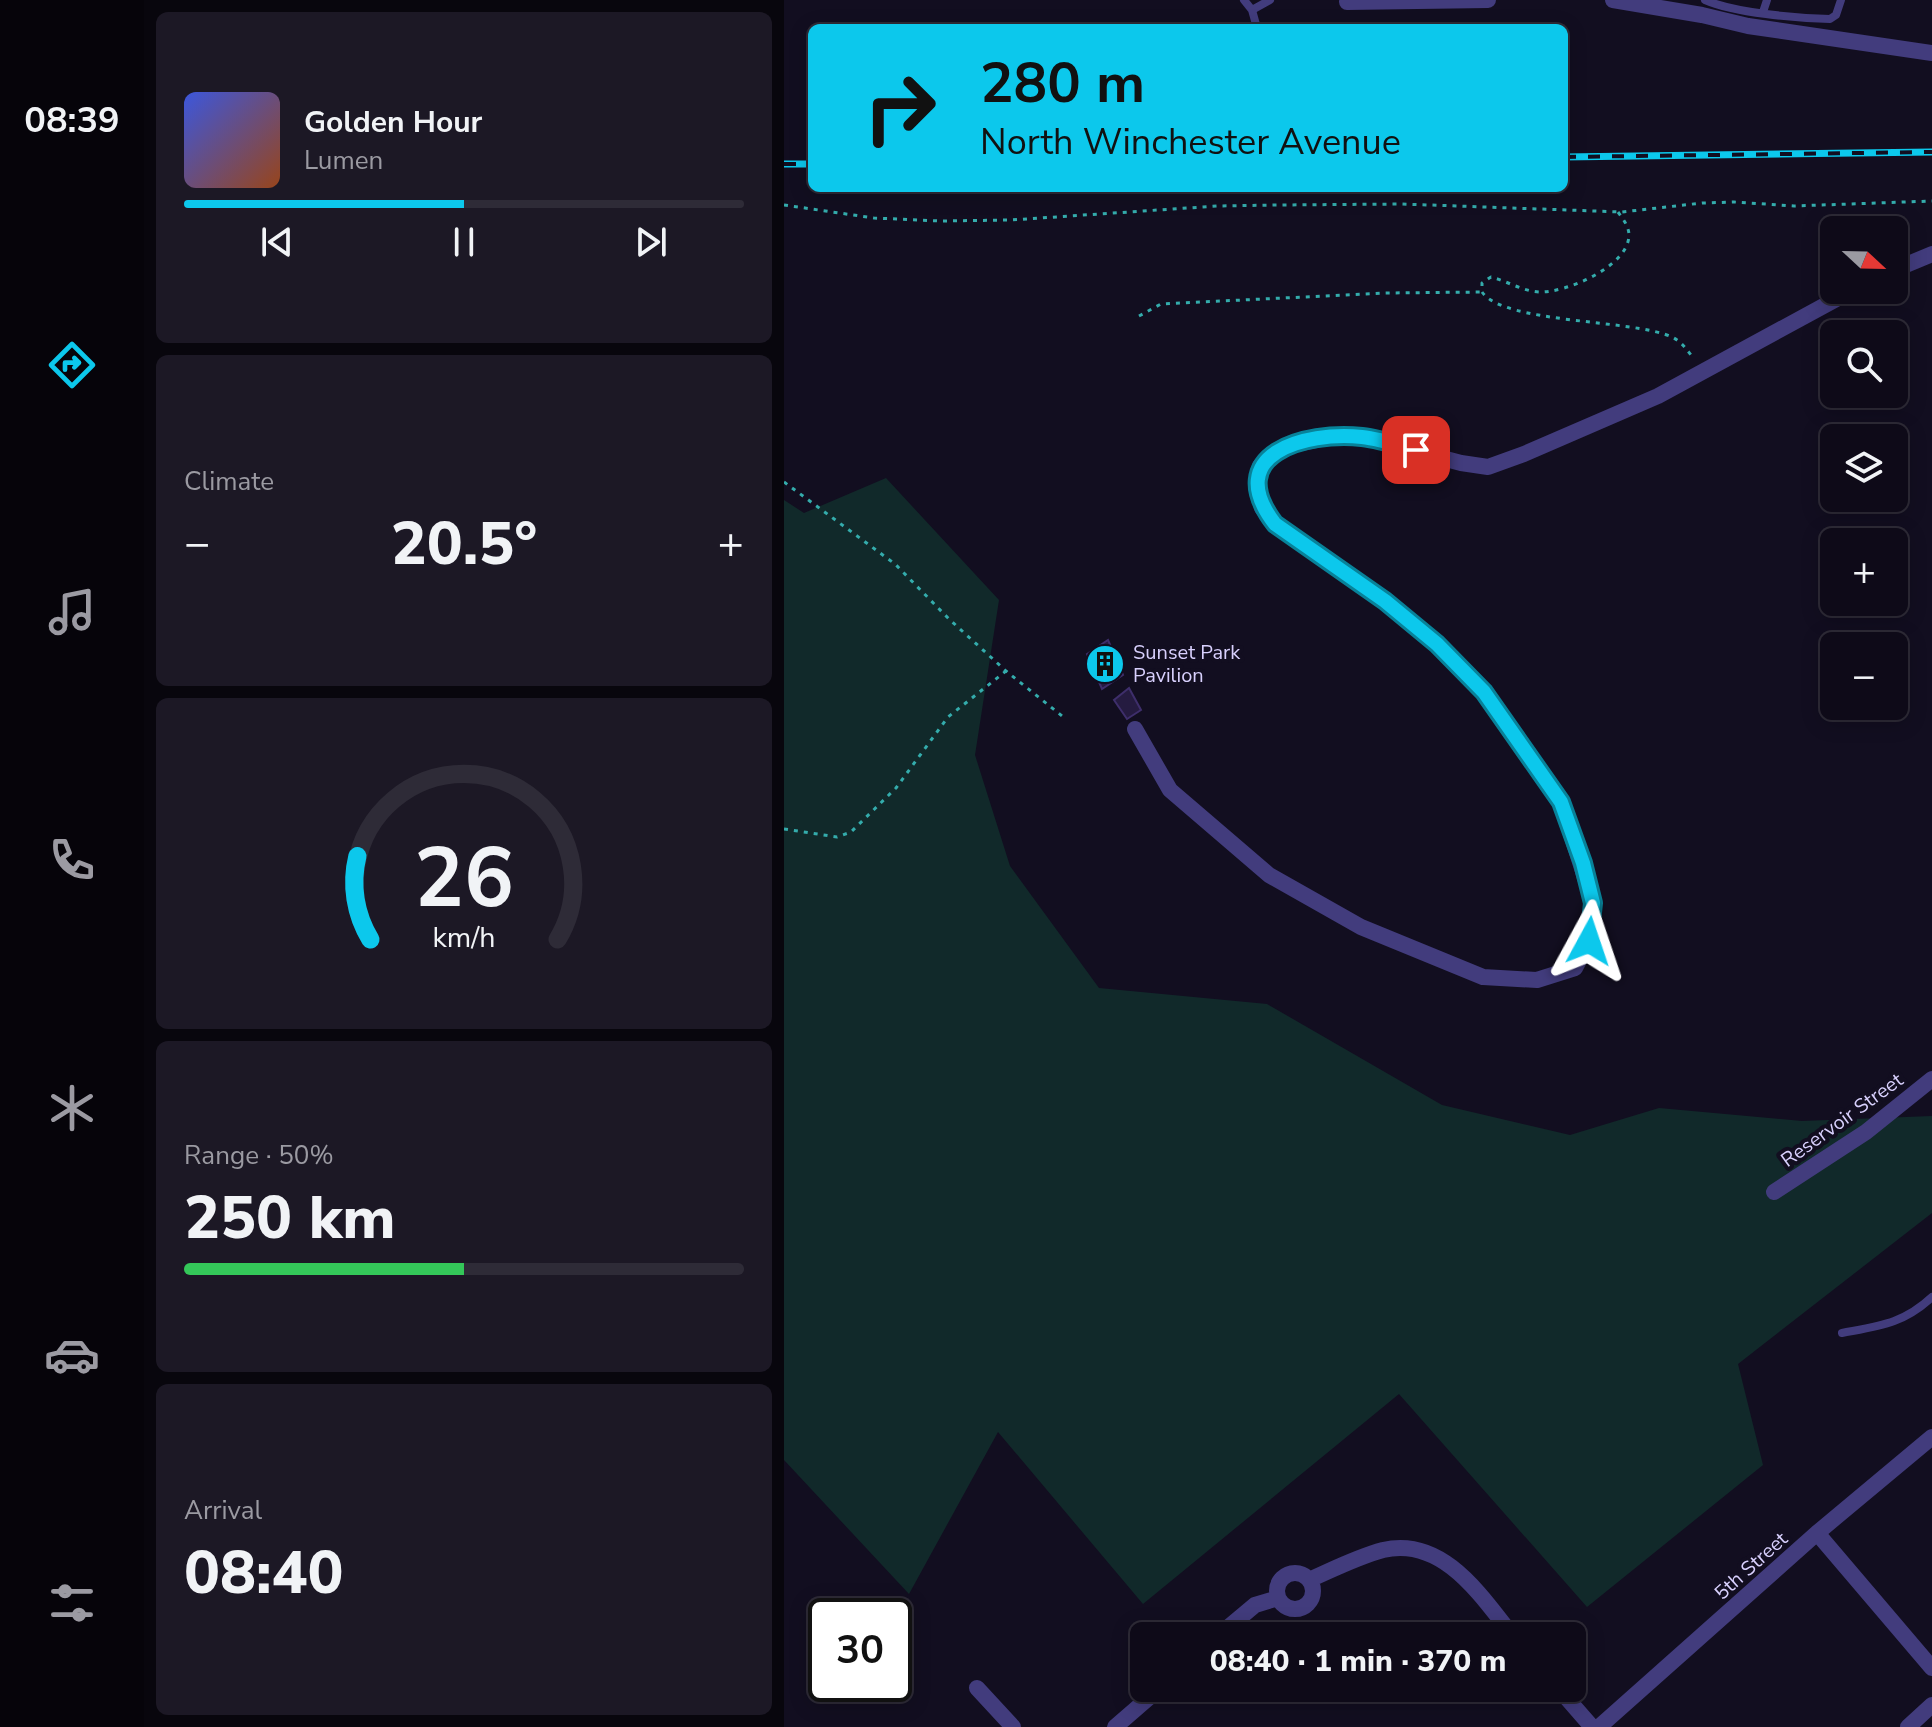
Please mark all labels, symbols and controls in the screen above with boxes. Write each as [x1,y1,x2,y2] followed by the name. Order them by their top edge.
[980,45,1145,122] text: 280 m
[848,56,952,160] icon: right
[24,96,120,145] text: 08:39
[304,102,482,143] text: Golden Hour
[980,118,1401,167] text: North Winchester Avenue
[304,143,383,178] text: Lumen
[1820,216,1908,304] north arrow
[1820,216,1908,720] map controls
[255,220,299,264] icon: previous
[442,220,486,264] icon: pause
[629,220,673,264] icon: next
[1820,320,1908,408] button: search
[44,337,100,393] icon: directions
[1382,416,1450,484] pin
[1820,424,1908,512] button: layers
[1394,428,1438,472] icon: arrive
[184,464,274,499] text: Climate
[391,503,537,585] text: 20.5°
[184,514,210,574] text: −
[718,514,744,574] text: +
[1820,528,1908,616] button: +
[44,584,100,640] icon: music
[1820,632,1908,720] button: −
[1133,639,1241,689] place label: Sunset Park Pavilion
[1084,643,1126,685] building icon: Sunset Park Pavilion
[414,821,514,934] text: 26
[44,832,100,888] icon: phone
[1547,899,1631,983] position arrow
[433,918,495,957] text: km/h
[1776,1066,1909,1173] street label: Reservoir Street
[44,1080,100,1136] icon: climate
[184,1138,334,1173] text: Range · 50%
[184,1177,396,1259] text: 250 km
[44,1327,100,1383] icon: car
[184,1493,262,1528] text: Arrival
[1708,1525,1794,1606] street label: 5th Street
[184,1532,344,1614] text: 08:40
[44,1575,100,1631] icon: filters
[808,1598,912,1702] speed limit sign: 30
[1210,1641,1506,1682] text: 08:40 · 1 min · 370 m

